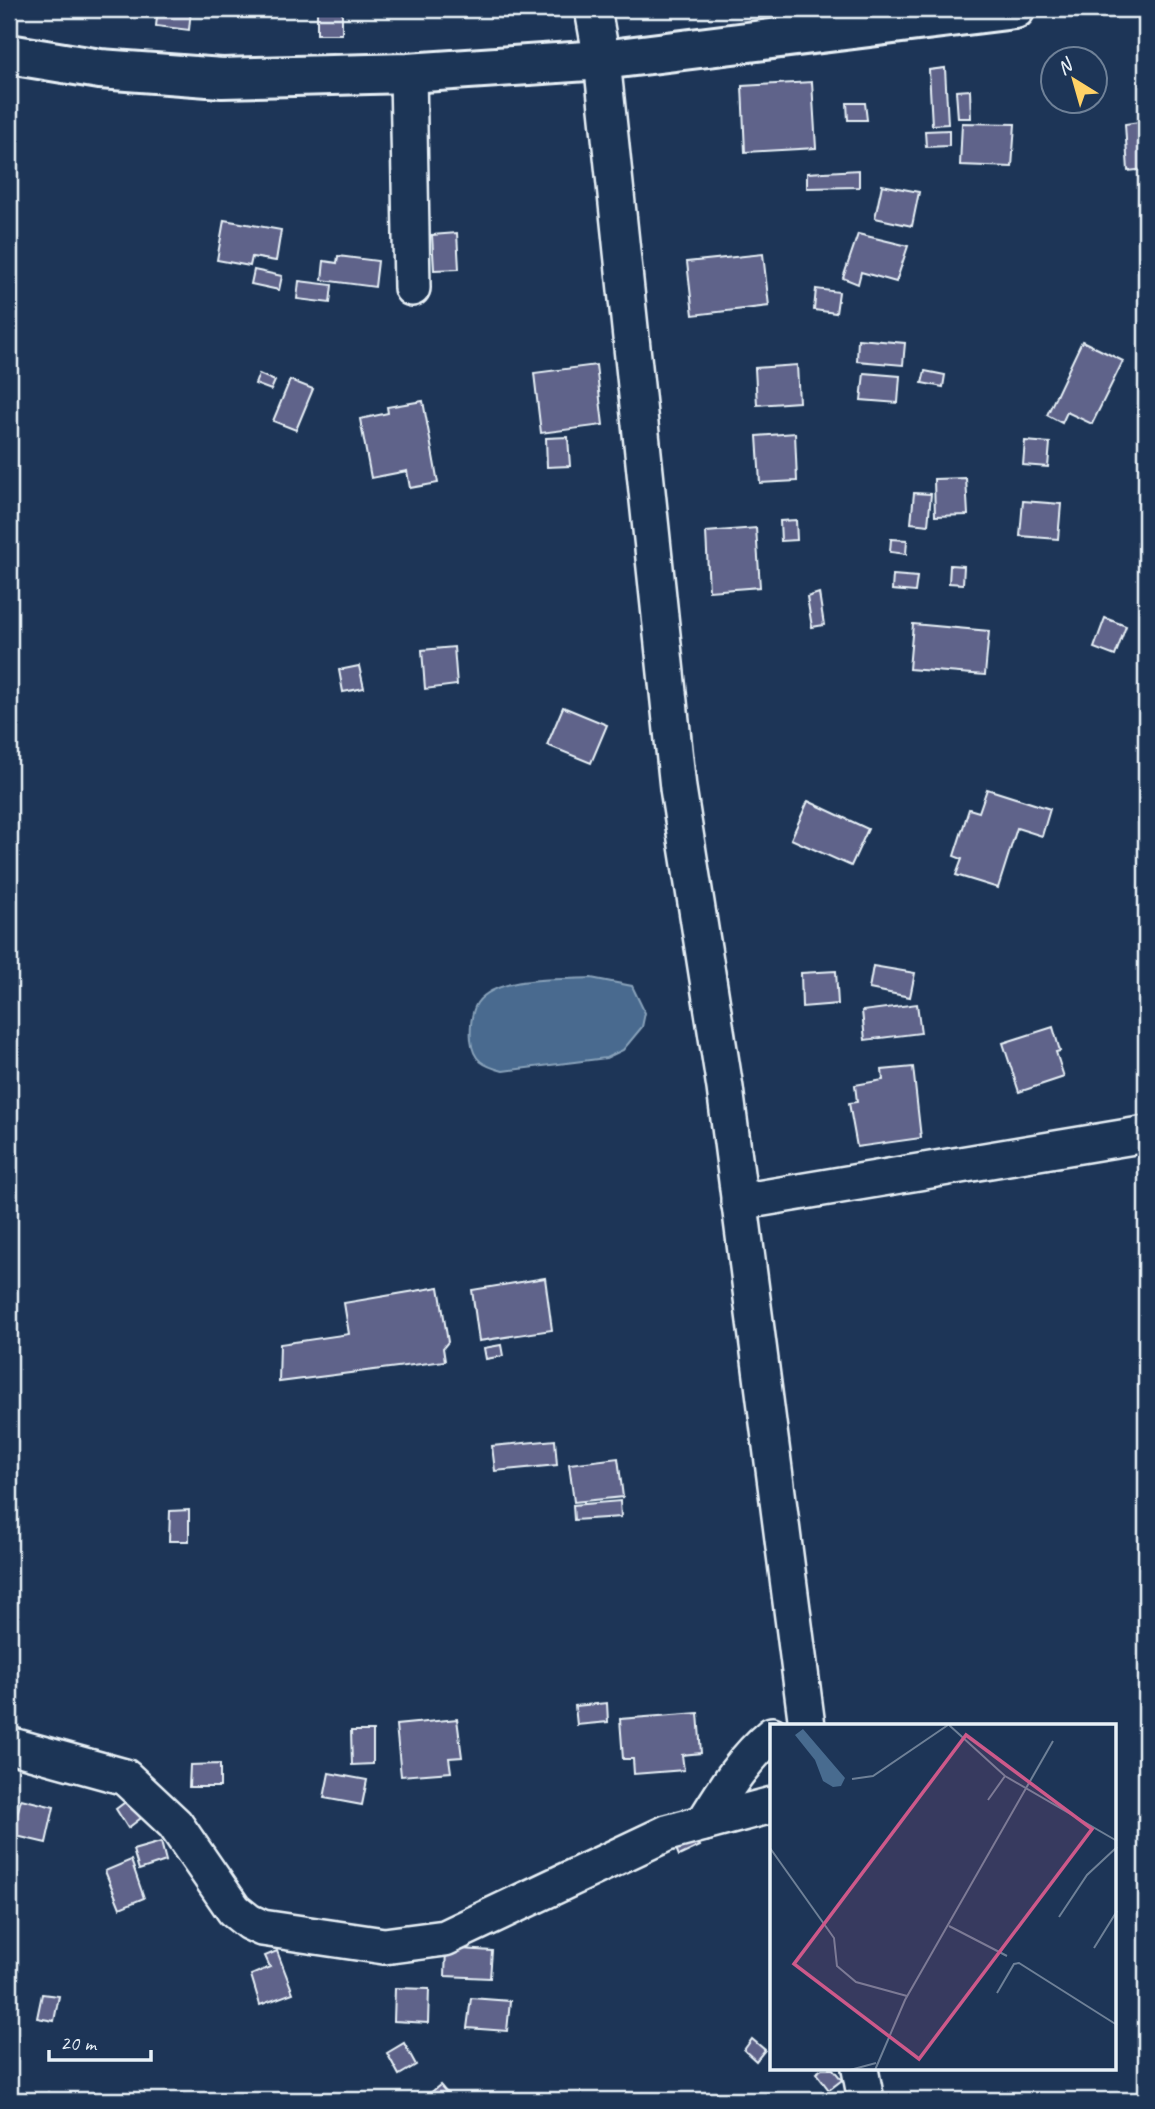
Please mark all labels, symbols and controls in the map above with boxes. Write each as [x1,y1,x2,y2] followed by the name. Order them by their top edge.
[1040,46,1110,116] north arrow
[1052,52,1079,80] text: N
[770,1724,1116,2070] inset map
[49,2018,150,2062] scale bar
[60,2030,98,2056] text: 20 m

